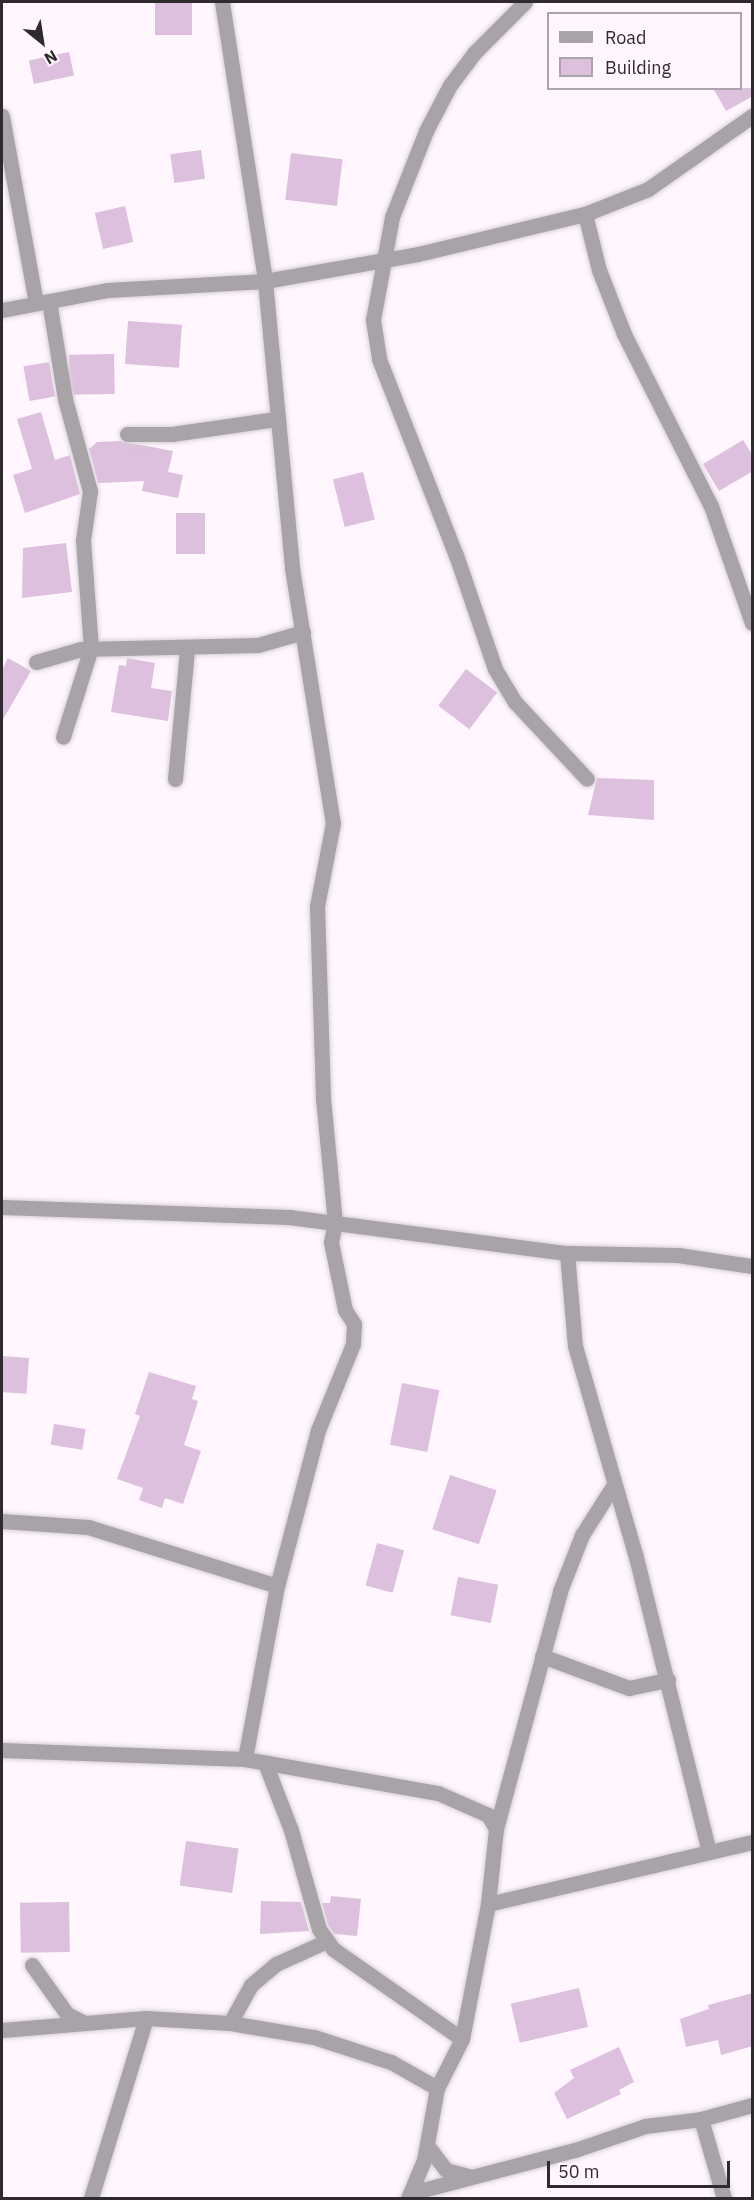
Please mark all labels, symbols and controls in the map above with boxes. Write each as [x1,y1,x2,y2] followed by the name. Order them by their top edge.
[12,12,72,72] north arrow
[547,12,742,90] legend
[605,26,646,49] text: Road
[41,46,61,69] text: N
[605,56,671,79] text: Building
[550,2149,733,2187] scale bar
[558,2160,600,2183] text: 50 m

